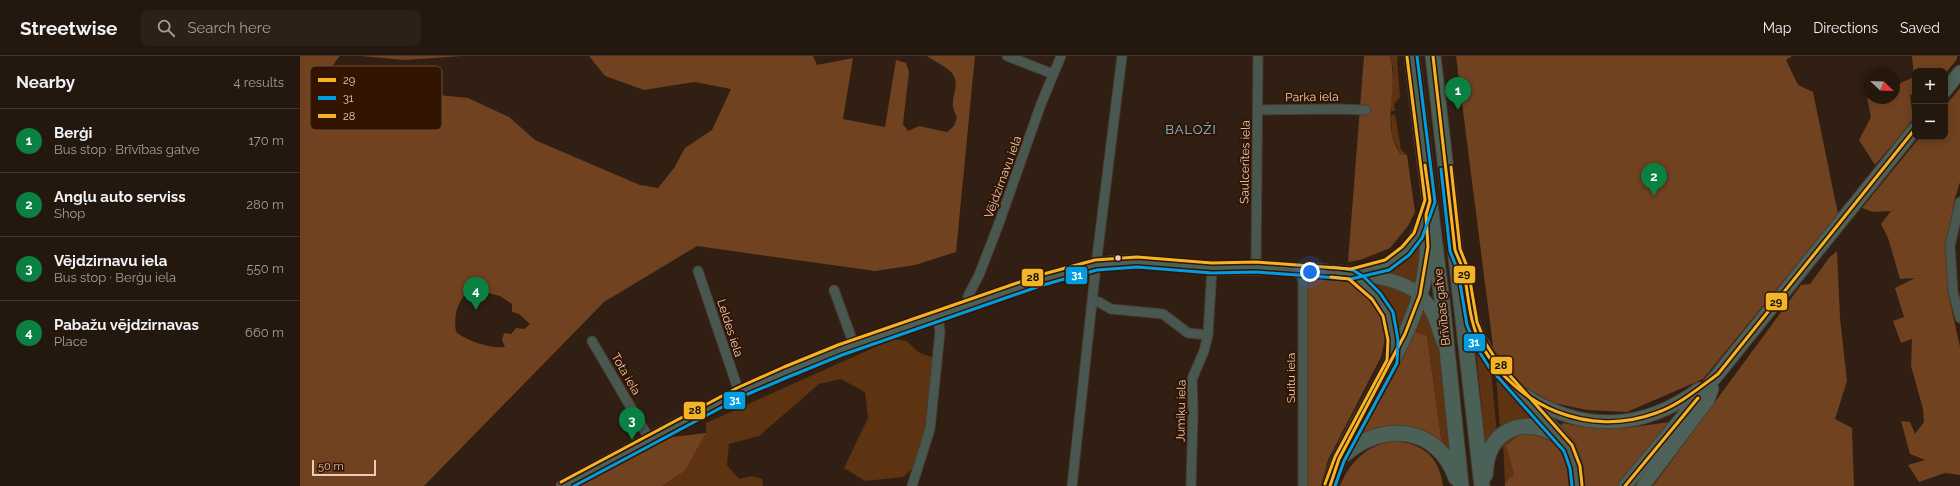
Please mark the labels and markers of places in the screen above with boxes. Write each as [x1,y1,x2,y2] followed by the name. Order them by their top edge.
[1445,77,1471,110] pin: 1
[1641,163,1667,196] pin: 2
[1113,253,1123,263] unlabelled marker
[463,277,489,310] pin: 4
[619,407,645,440] pin: 3

